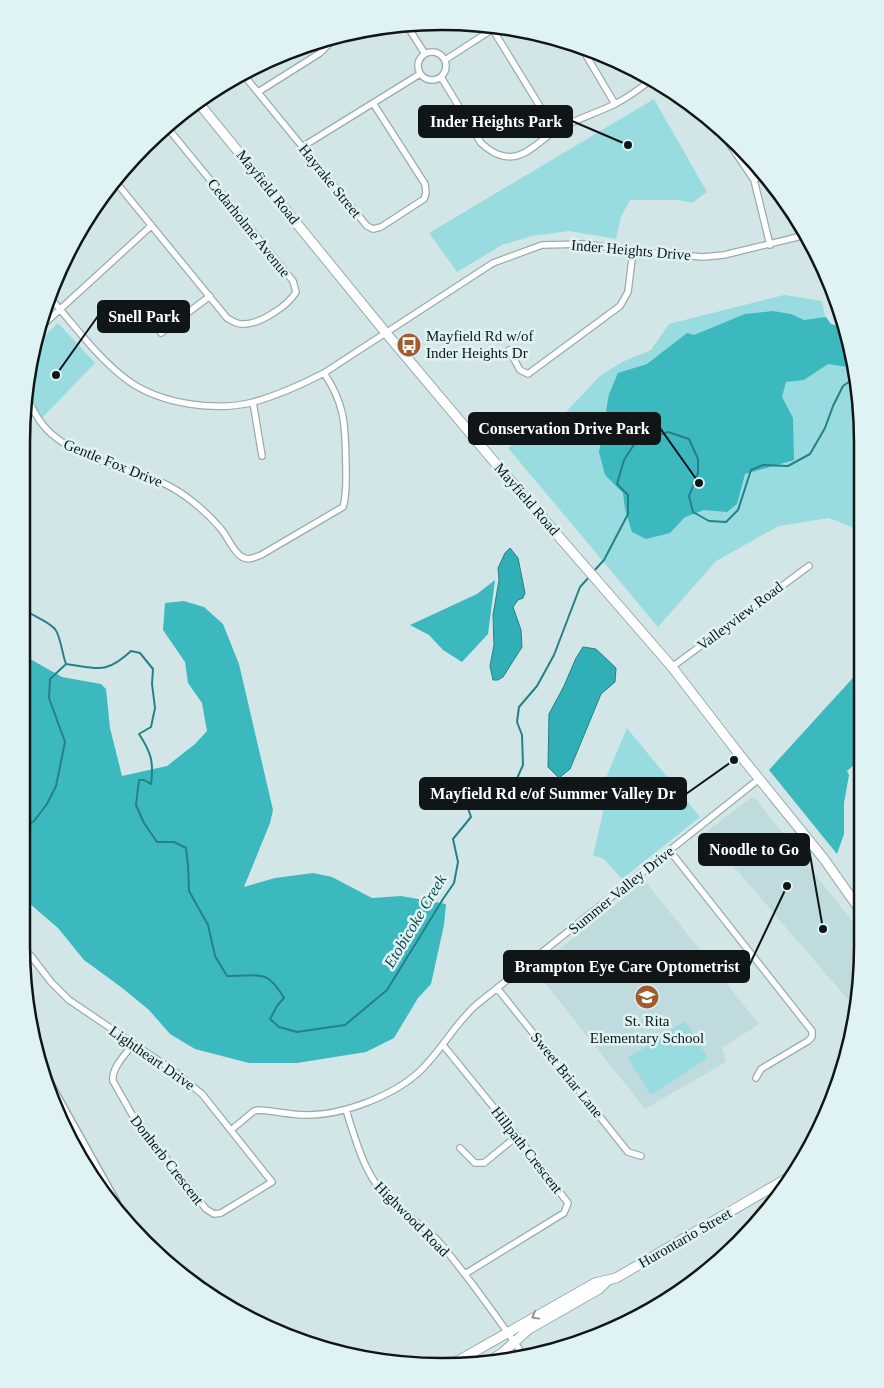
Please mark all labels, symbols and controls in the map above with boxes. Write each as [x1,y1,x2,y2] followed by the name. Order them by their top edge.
[419,106,572,137] callout: Inder Heights Park
[430,113,562,131] text: Inder Heights Park
[296,141,365,221] street label: Hayrake Street
[233,147,303,228] street label: Mayfield Road
[204,176,294,281] street label: Cedarholme Avenue
[571,237,692,263] street label: Inder Heights Drive
[98,301,189,332] callout: Snell Park
[108,308,180,325] text: Snell Park
[426,328,533,361] place label: Mayfield Rd w/of Inder Heights Dr
[396,332,422,358] bus stop icon: Mayfield Rd w/of Inder Heights Dr
[469,413,660,444] callout: Conservation Drive Park
[478,420,650,437] text: Conservation Drive Park
[61,436,165,490] street label: Gentle Fox Drive
[491,460,563,539] street label: Mayfield Road
[694,578,786,653] street label: Valleyview Road
[420,778,686,809] callout: Mayfield Rd e/of Summer Valley Dr
[430,785,676,803] text: Mayfield Rd e/of Summer Valley Dr
[699,834,809,865] callout: Noodle to Go
[709,841,799,858] text: Noodle to Go
[565,842,677,937] street label: Summer Valley Drive
[380,871,450,971] water label: Etobicoke Creek
[504,951,749,982] callout: Brampton Eye Care Optometrist
[515,958,740,976] text: Brampton Eye Care Optometrist
[634,984,660,1010] school or university icon: St. Rita Elementary School
[590,1013,704,1046] place label: St. Rita Elementary School
[106,1023,198,1094] street label: Lightheart Drive
[528,1029,606,1121] street label: Sweet Briar Lane
[488,1104,566,1197] street label: Hillpath Crescent
[127,1112,207,1208] street label: Donherb Crescent
[371,1178,453,1260] street label: Highwood Road
[636,1205,735,1271] street label: Hurontario Street
[531,1310,540,1320] one-way arrow

